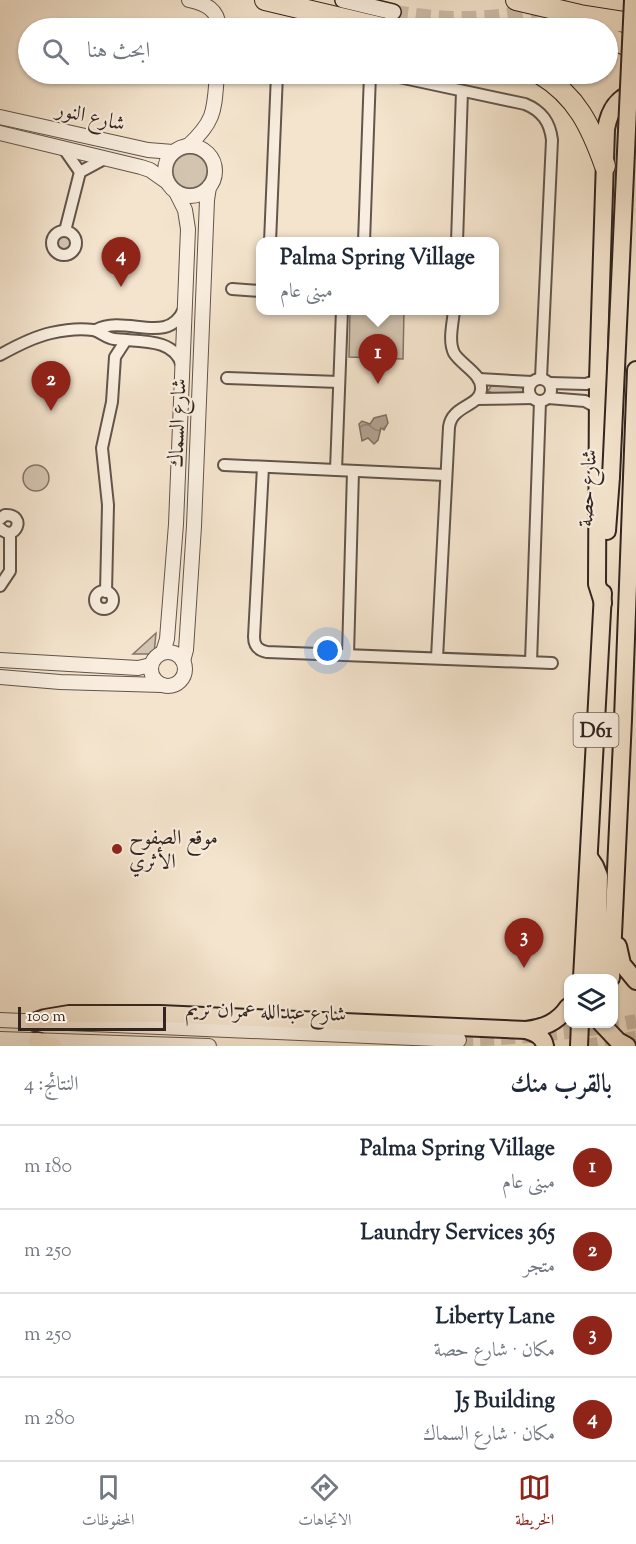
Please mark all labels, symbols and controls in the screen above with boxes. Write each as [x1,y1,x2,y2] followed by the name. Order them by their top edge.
[18,18,618,84] search box
[39,35,72,68] icon: search
[87,36,150,68] text: ابحث هنا
[51,95,128,141] street label: شارع النور
[256,237,499,315] popup
[102,238,140,287] pin: 4
[280,243,475,275] text: Palma Spring Village
[280,278,333,307] text: مبنى عام
[358,334,398,384] pin: 1
[32,362,70,411] pin: 2
[162,378,197,468] street label: شارع السماك
[572,448,607,528] street label: شارع حصة
[313,636,342,665] your location
[574,713,618,747] road number: D61
[129,824,218,878] place label: موقع الصفوح الأثري
[110,842,124,856] marker: موقع الصفوح الأثري
[504,918,544,968] pin: 3
[564,974,618,1028] map controls
[564,974,618,1028] button: layers
[185,995,347,1032] street label: شارع عبدالله عمران تريم
[18,1004,166,1032] scale bar
[27,1006,66,1029] text: 100 m
[510,1067,612,1104] text: بالقرب منك
[24,1071,79,1100] text: النتائج: 4
[360,1134,555,1166] text: Palma Spring Village
[24,1153,72,1182] text: 180 m
[589,1153,596,1182] text: 1
[502,1169,555,1198] text: مبنى عام
[360,1218,555,1250] text: 365 Laundry Services
[24,1237,72,1266] text: 250 m
[588,1237,597,1266] text: 2
[523,1253,555,1282] text: متجر
[436,1302,555,1334] text: Liberty Lane
[24,1321,72,1350] text: 250 m
[588,1321,597,1350] text: 3
[434,1337,555,1366] text: مكان · شارع حصة
[456,1386,555,1418] text: J5 Building
[24,1405,75,1434] text: 280 m
[587,1405,598,1434] text: 4
[423,1421,555,1450] text: مكان · شارع السماك
[82,1471,135,1535] tab: المحفوظات
[298,1471,352,1535] tab: الاتجاهات
[515,1471,554,1535] tab: الخريطة

